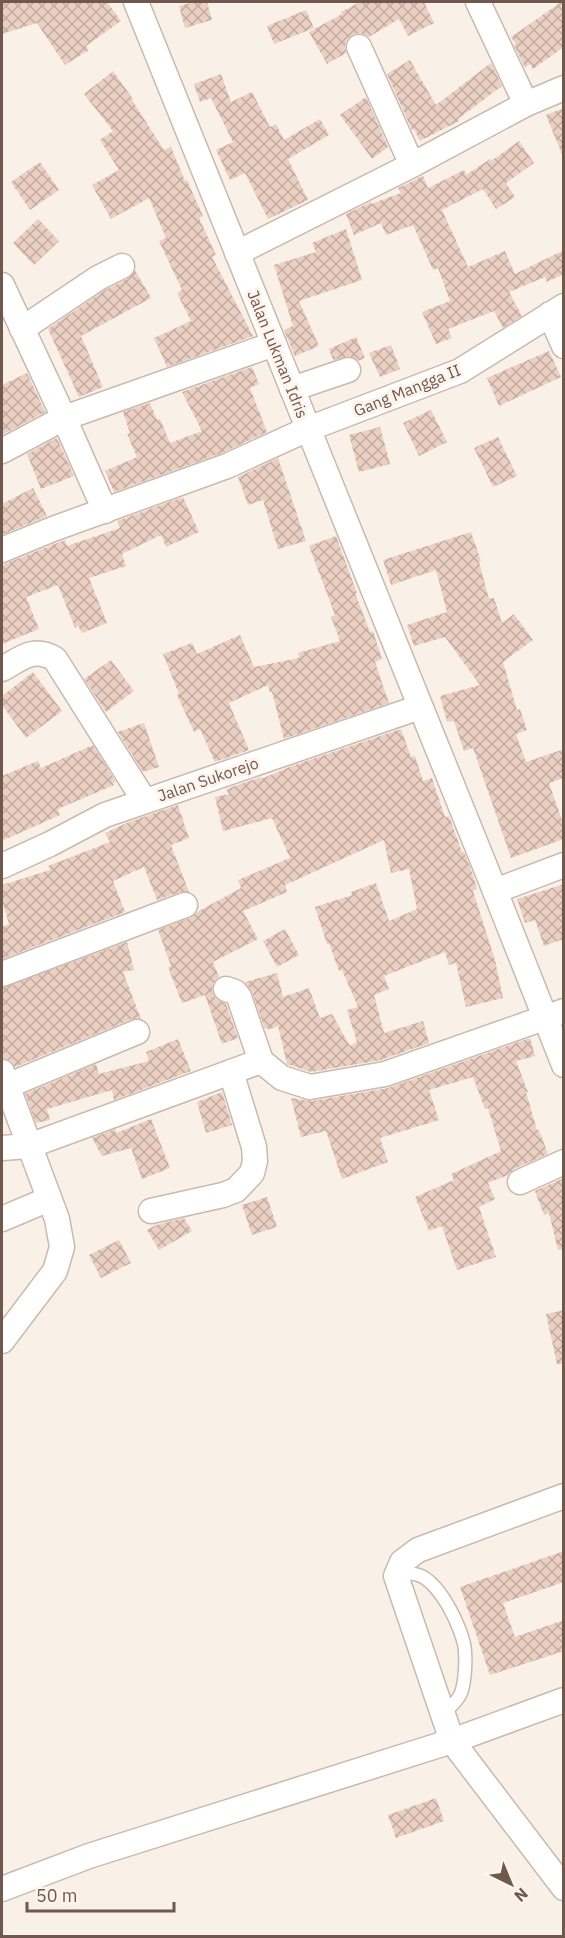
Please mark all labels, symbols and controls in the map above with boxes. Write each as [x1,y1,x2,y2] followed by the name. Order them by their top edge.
[243,287,313,421] street label: Jalan Lukman Idris
[351,359,463,421] street label: Gang Mangga II
[155,752,261,806] street label: Jalan Sukorejo
[481,1854,541,1914] north arrow
[27,1875,174,1913] scale bar
[36,1884,78,1907] text: 50 m
[510,1884,532,1906] text: N

